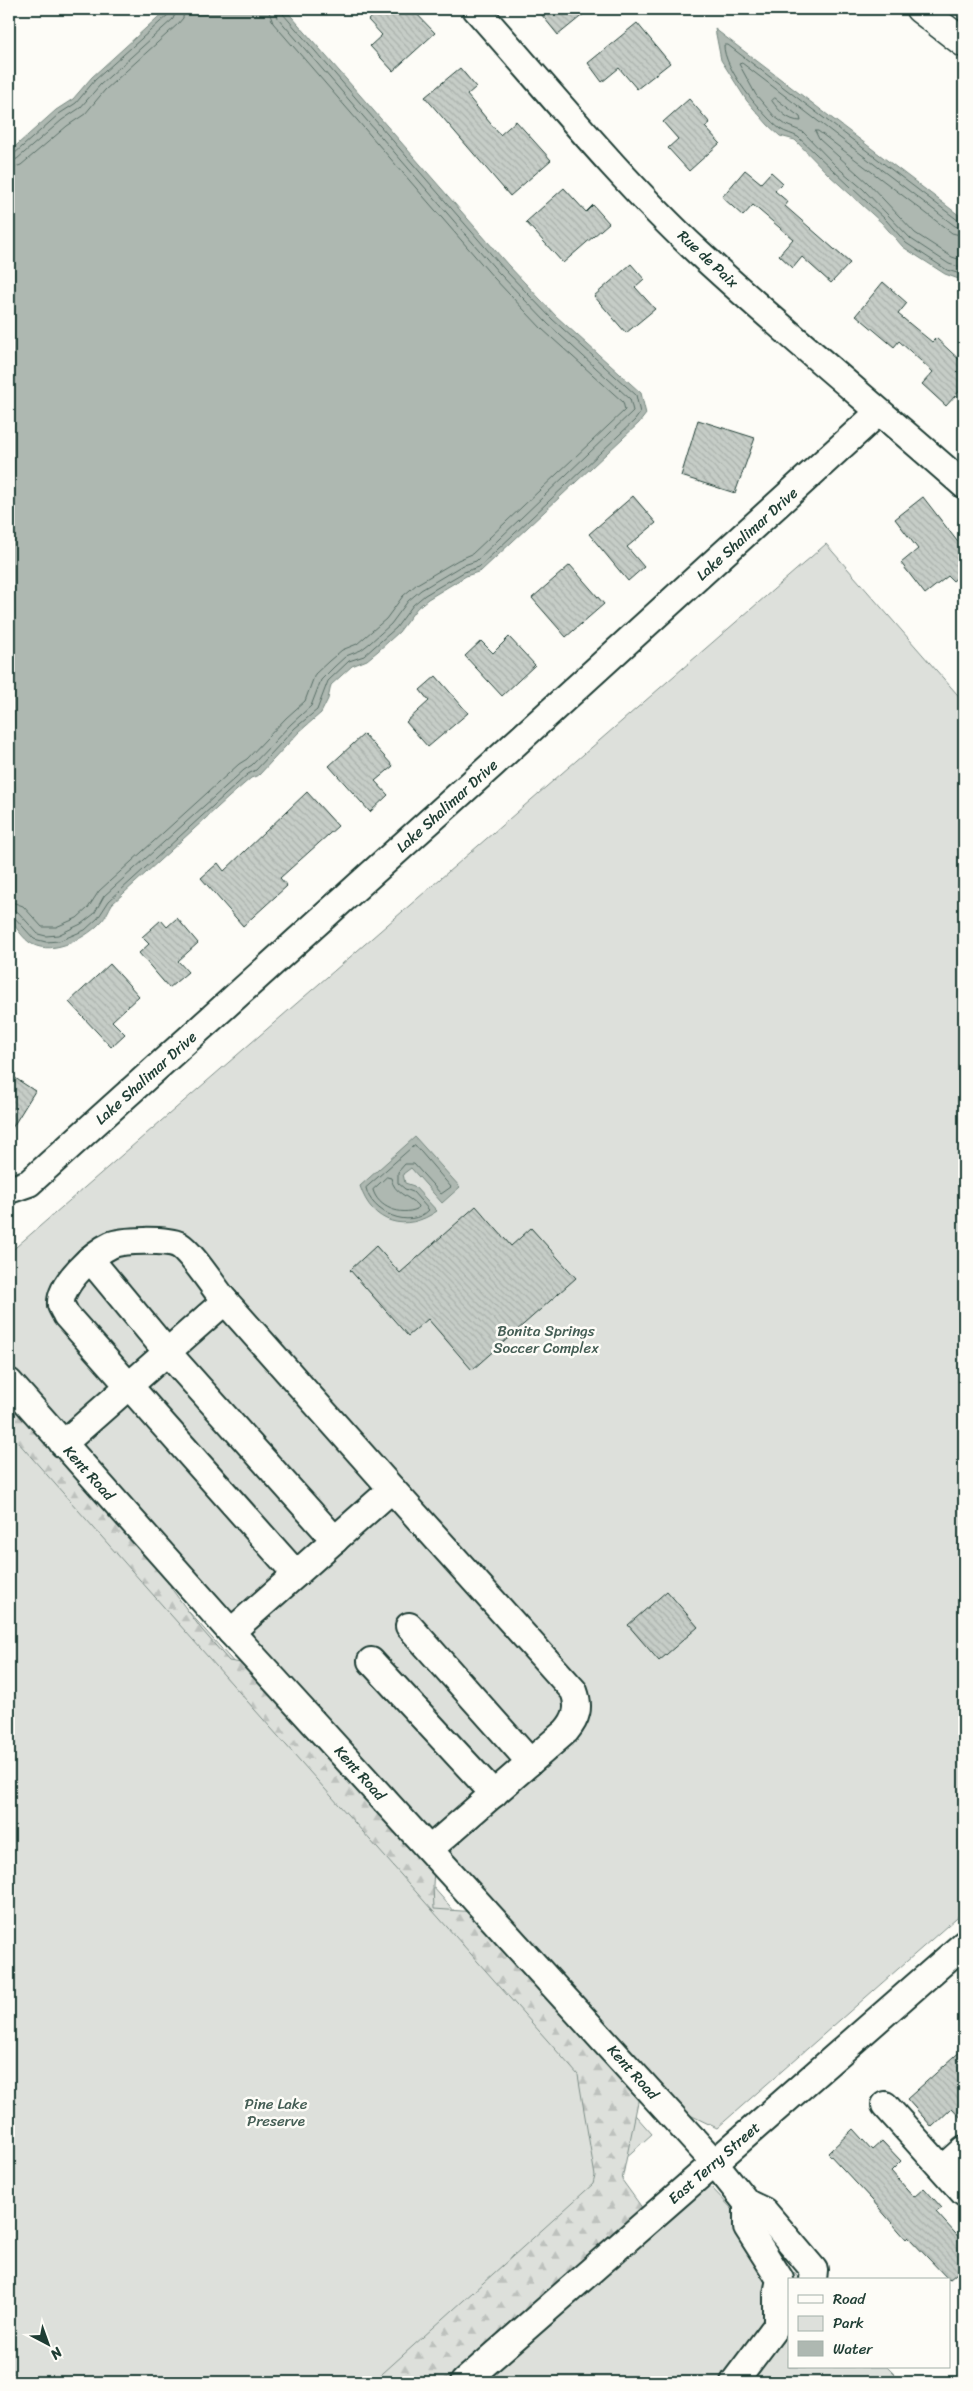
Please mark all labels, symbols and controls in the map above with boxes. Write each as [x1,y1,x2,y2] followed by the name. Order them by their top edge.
[671,223,745,295] street label: Rue de Paix
[690,481,804,587] street label: Lake Shalimar Drive
[390,753,504,859] street label: Lake Shalimar Drive
[89,1025,203,1131] street label: Lake Shalimar Drive
[493,1318,599,1361] park label: Bonita Springs Soccer Complex
[57,1439,122,1508] street label: Kent Road
[328,1739,393,1808] street label: Kent Road
[601,2038,666,2107] street label: Kent Road
[244,2091,308,2134] park label: Pine Lake Preserve
[662,2115,766,2211] street label: East Terry Street
[788,2278,950,2368] legend
[833,2286,866,2312] text: Road
[833,2310,864,2336] text: Park
[22,2318,72,2368] north arrow
[833,2336,873,2362] text: Water
[44,2340,69,2366] text: N

